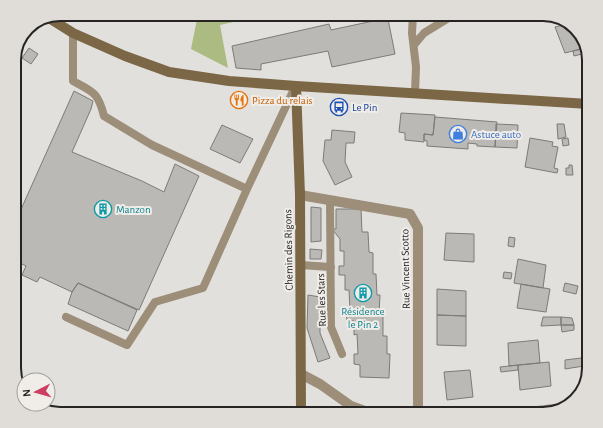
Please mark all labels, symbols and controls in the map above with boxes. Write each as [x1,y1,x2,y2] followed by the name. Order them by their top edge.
[229,90,249,110] restaurant icon: Pizza du relais
[252,95,313,106] place label: Pizza du relais
[329,97,349,117] bus stop icon: Le Pin
[352,102,377,113] place label: Le Pin
[448,124,468,144] shop icon: Astuce auto
[471,129,521,140] place label: Astuce auto
[93,199,113,219] building icon: Manzon
[116,204,151,215] place label: Manzon
[282,209,295,291] street label: Chemin des Rigons
[399,229,412,309] street label: Rue Vincent Scotto
[315,273,328,327] street label: Rue les Stars
[353,283,373,303] building icon: Résidence le Pin 2
[341,306,385,330] place label: Résidence le Pin 2
[16,372,56,412] north arrow
[21,389,32,397] text: N

